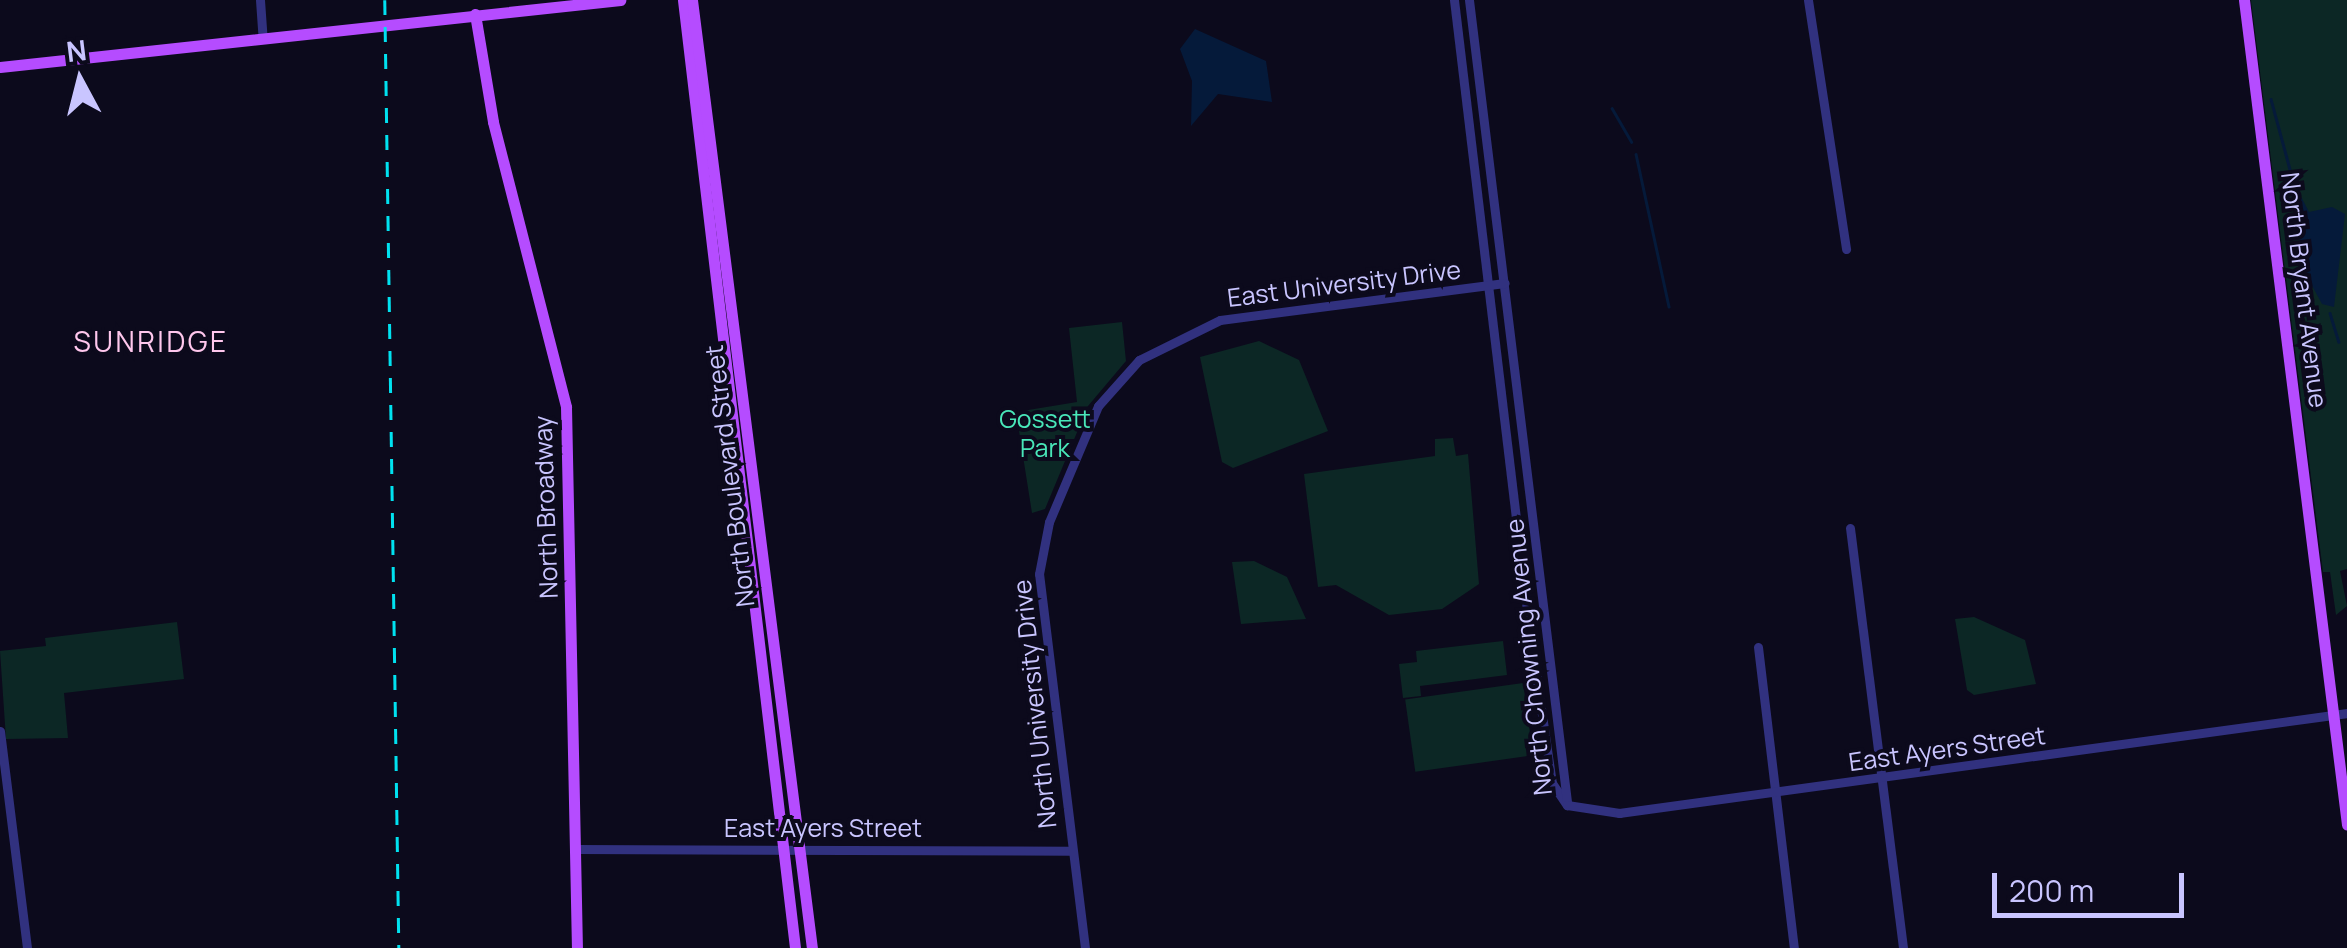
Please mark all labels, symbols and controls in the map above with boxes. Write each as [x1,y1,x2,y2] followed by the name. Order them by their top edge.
[30,30,130,130] north arrow
[64,30,89,70] text: N
[2275,171,2333,409] street label: North Bryant Avenue
[1226,255,1462,313] street label: East University Drive
[74,324,228,358] district label: SUNRIDGE
[699,343,761,609] street label: North Boulevard Street
[999,405,1091,464] park label: Gossett Park
[528,415,564,599] street label: North Broadway
[1500,517,1558,797] street label: North Chowning Avenue
[1007,578,1063,830] street label: North University Drive
[1847,720,2047,778] street label: East Ayers Street
[724,813,922,843] street label: East Ayers Street
[1997,853,2190,915] scale bar
[2009,870,2094,911] text: 200 m

